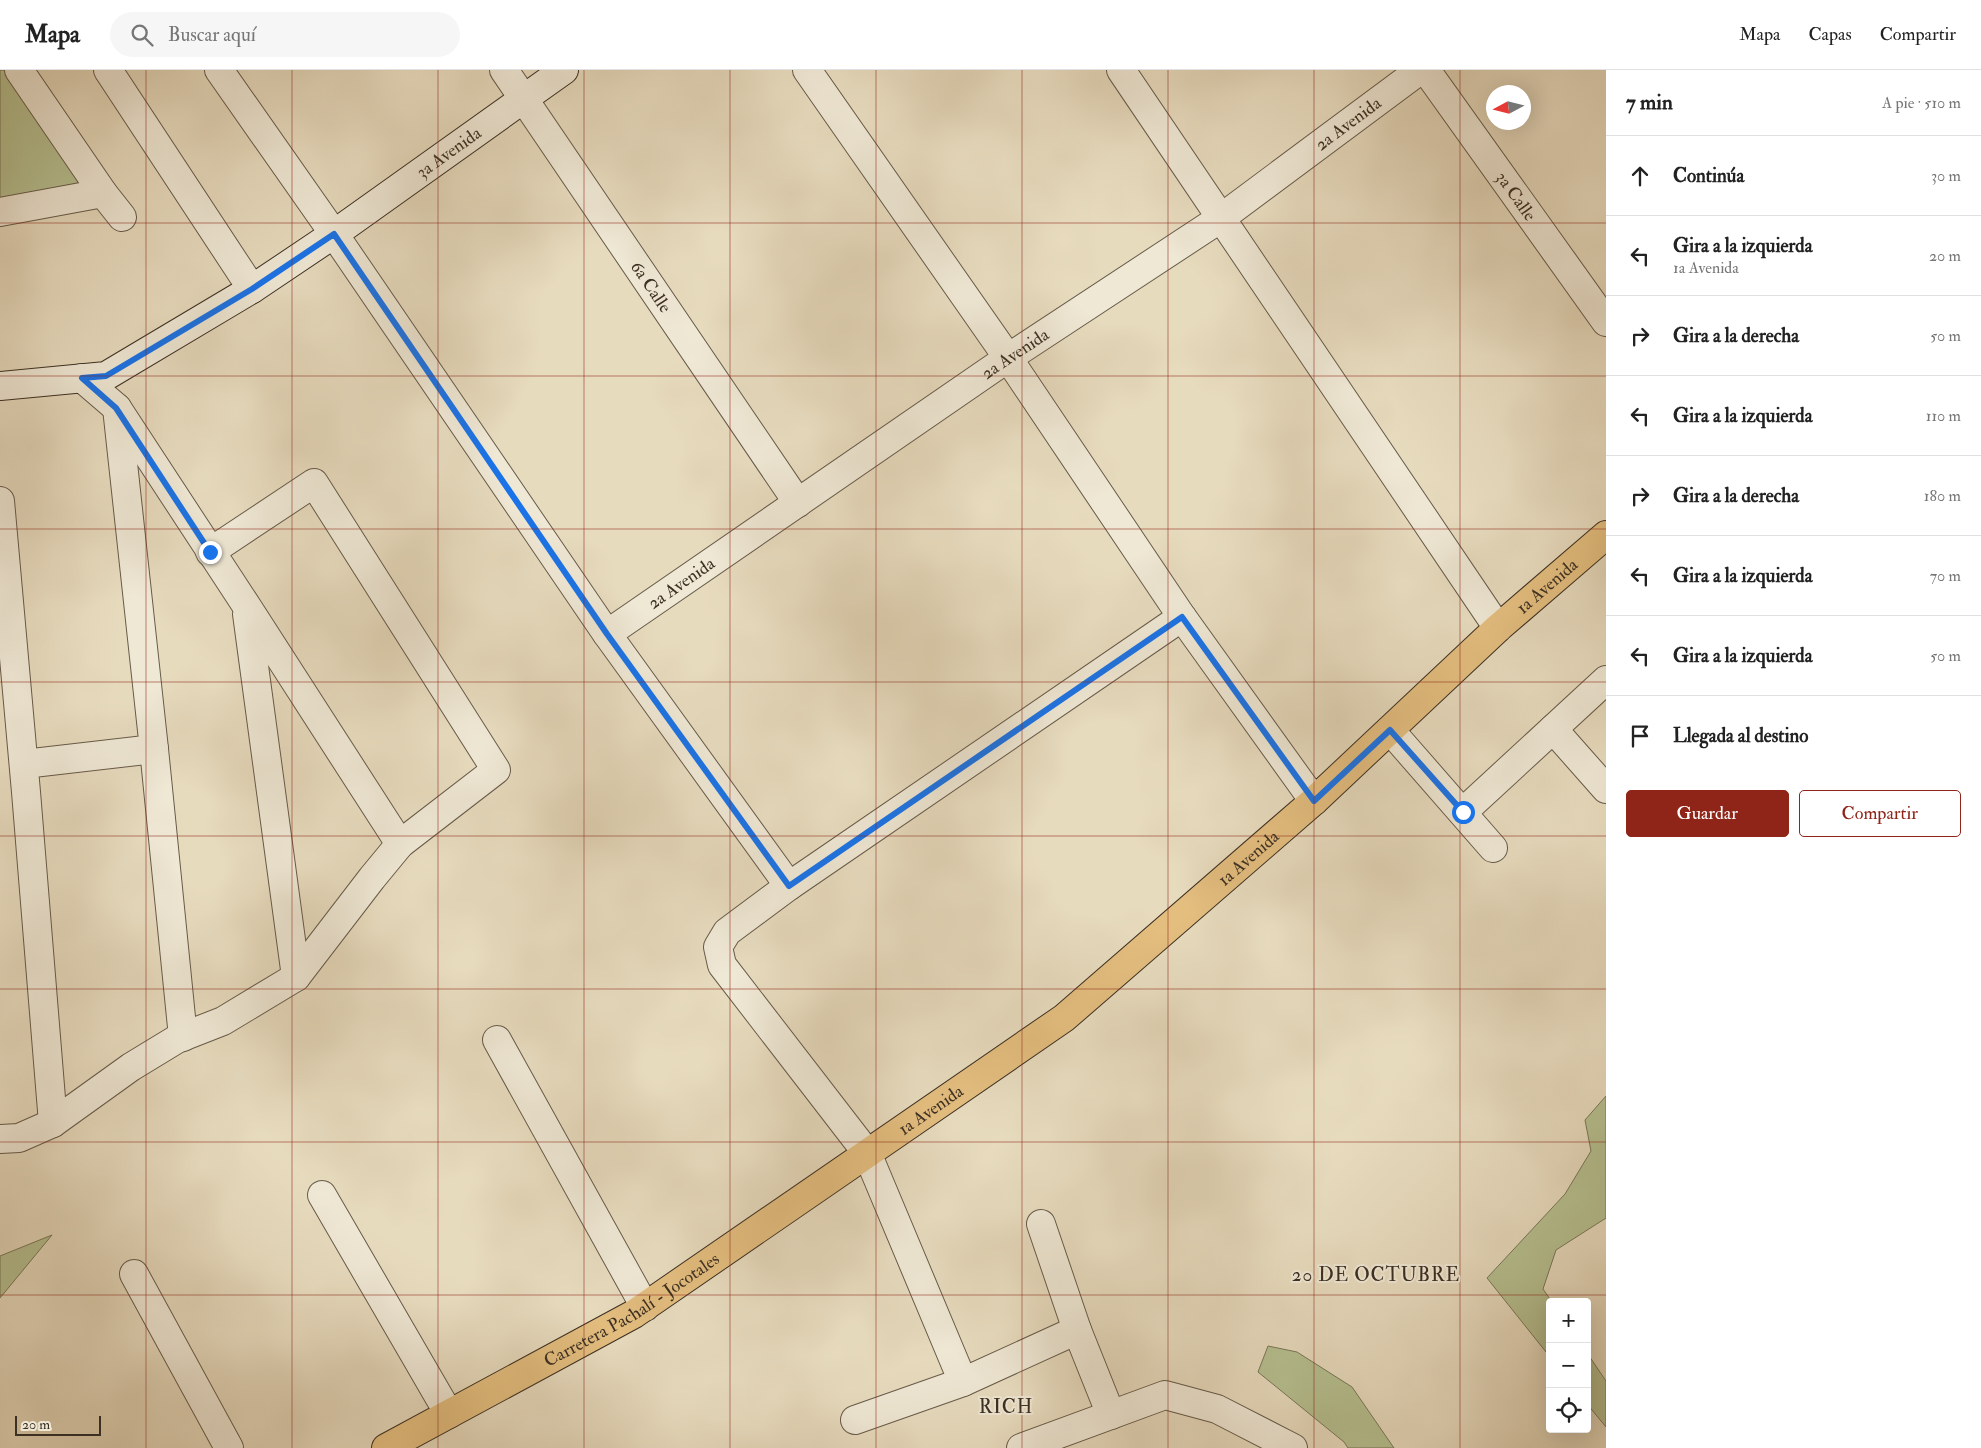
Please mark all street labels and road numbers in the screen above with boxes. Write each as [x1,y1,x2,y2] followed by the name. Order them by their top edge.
[1310,91,1386,156] street label: 2a Avenida
[412,121,486,183] street label: 3a Avenida
[1491,167,1542,226] street label: 3a Calle
[626,256,677,317] street label: 6a Calle
[977,322,1054,385] street label: 2a Avenida
[643,551,720,614] street label: 2a Avenida
[1511,553,1583,619] street label: 1a Avenida
[1213,825,1284,891] street label: 1a Avenida
[894,1079,968,1140] street label: 1a Avenida
[540,1247,724,1372] street label: Carretera Pachalí - Jocotales

